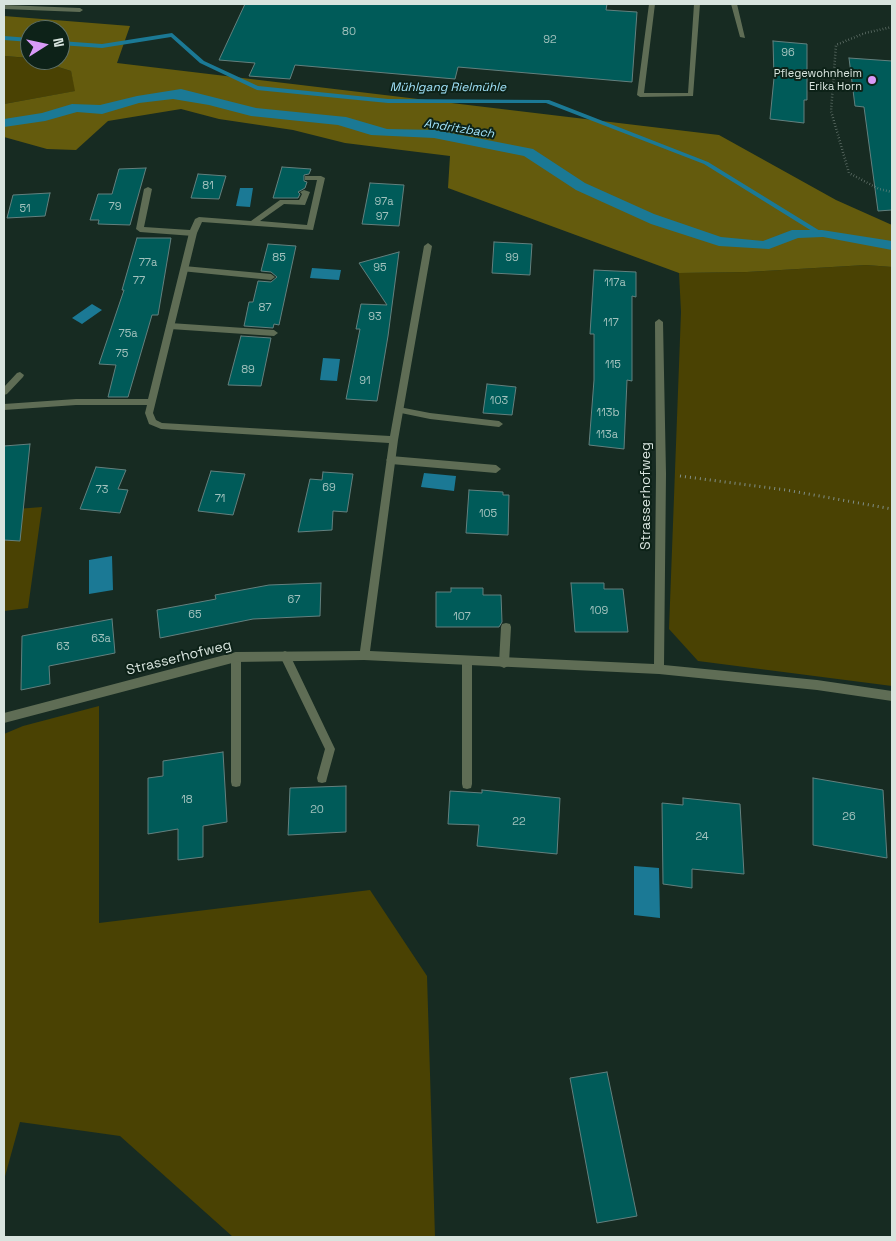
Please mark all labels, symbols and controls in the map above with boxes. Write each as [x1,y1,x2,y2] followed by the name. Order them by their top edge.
[20,20,70,70] north arrow
[342,25,356,39] house number: 80
[543,33,557,47] house number: 92
[49,36,68,49] text: N
[781,46,795,60] house number: 96
[774,67,862,93] place label: Pflegewohnheim Erika Horn
[866,74,878,86] marker: Pflegewohnheim Erika Horn
[390,81,506,95] water label: Mühlgang Rielmühle
[423,116,495,142] water label: Andritzbach
[202,179,214,193] house number: 81
[374,195,394,209] house number: 97a
[109,200,121,214] house number: 79
[19,202,31,216] house number: 51
[376,210,388,224] house number: 97
[272,251,286,265] house number: 85
[505,251,519,265] house number: 99
[139,256,157,270] house number: 77a
[373,261,387,275] house number: 95
[133,274,145,288] house number: 77
[604,276,626,290] house number: 117a
[259,301,271,315] house number: 87
[368,310,382,324] house number: 93
[603,316,619,330] house number: 117
[118,327,138,341] house number: 75a
[116,347,128,361] house number: 75
[605,358,621,372] house number: 115
[241,363,255,377] house number: 89
[359,374,371,388] house number: 91
[490,394,508,408] house number: 103
[597,406,619,420] house number: 113b
[596,428,618,442] house number: 113a
[638,442,654,550] street label: Strasserhofweg
[322,481,336,495] house number: 69
[96,483,108,497] house number: 73
[215,492,225,506] house number: 71
[479,507,497,521] house number: 105
[288,593,300,607] house number: 67
[590,604,608,618] house number: 109
[188,608,202,622] house number: 65
[453,610,471,624] house number: 107
[91,632,111,646] house number: 63a
[125,637,233,679] street label: Strasserhofweg
[56,640,70,654] house number: 63
[181,793,193,807] house number: 18
[310,803,324,817] house number: 20
[842,810,856,824] house number: 26
[512,815,526,829] house number: 22
[695,830,709,844] house number: 24

